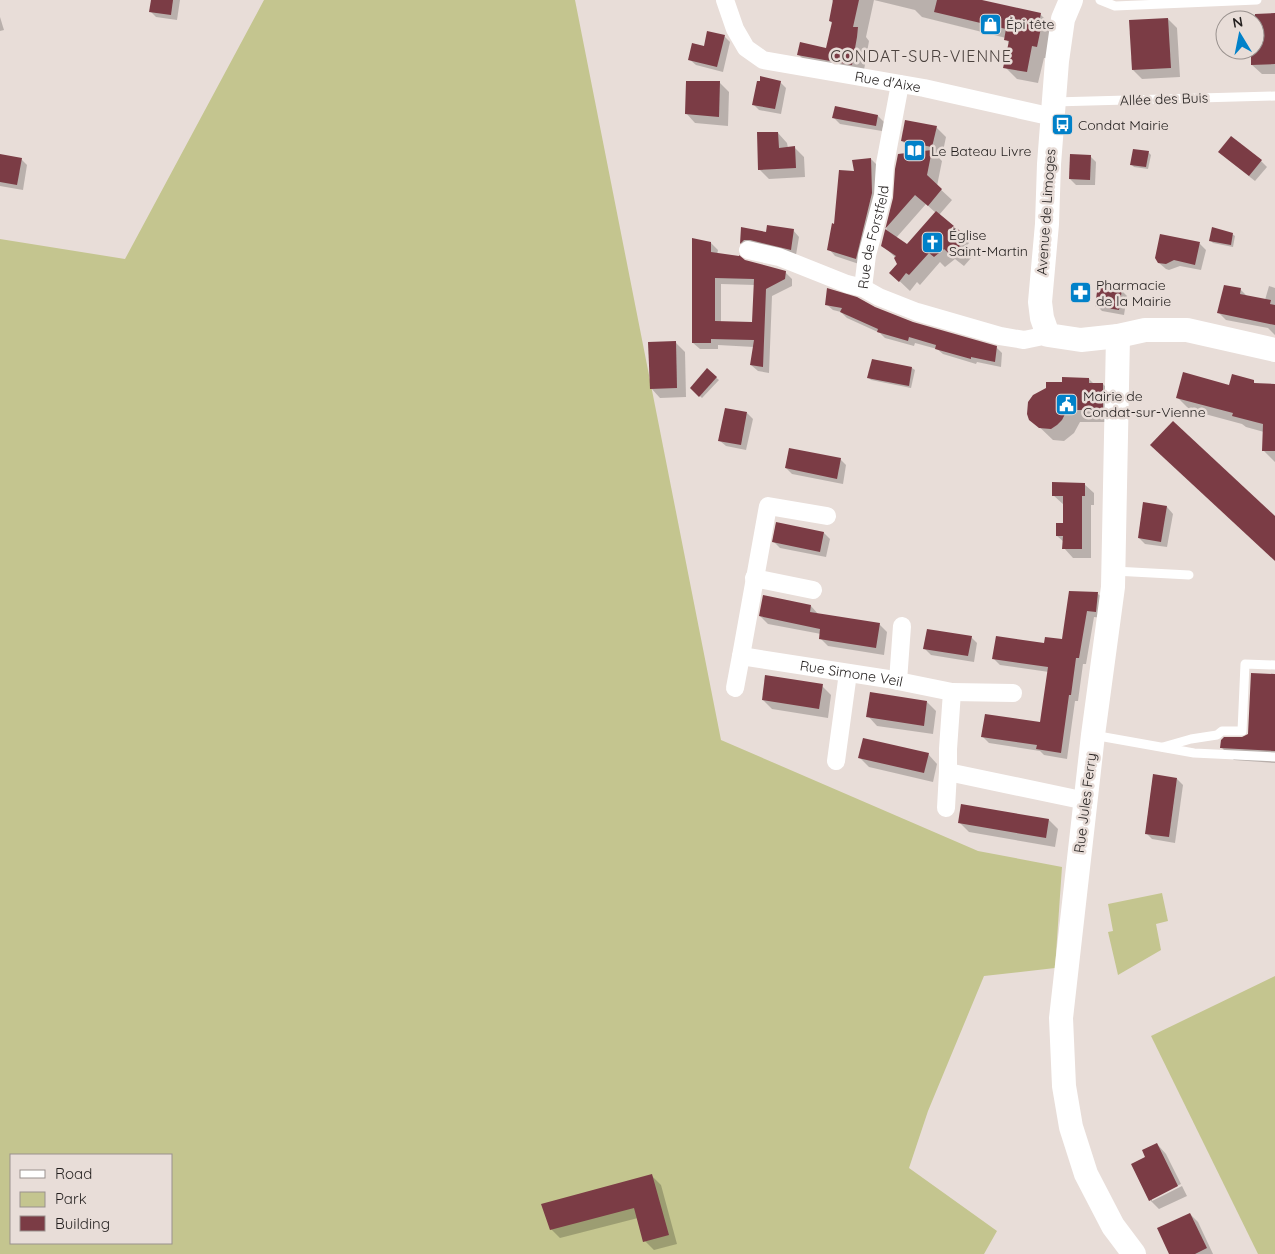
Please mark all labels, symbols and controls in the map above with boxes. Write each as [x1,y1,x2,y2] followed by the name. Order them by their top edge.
[1215,10,1265,60] north arrow
[978,12,1002,36] shop icon: Épi tête
[1231,12,1244,32] text: N
[1006,15,1055,33] place label: Épi tête
[830,46,1012,66] district label: CONDAT-SUR-VIENNE
[853,67,922,96] street label: Rue d'Aixe
[1119,88,1209,110] street label: Allée des Buis
[1050,113,1074,137] bus stop icon: Condat Mairie
[1078,116,1169,134] place label: Condat Mairie
[903,139,927,163] library icon: Le Bateau Livre
[931,142,1031,160] place label: Le Bateau Livre
[1033,148,1059,276] street label: Avenue de Limoges
[854,185,893,290] street label: Rue de Forstfeld
[949,226,1028,260] place label: Église Saint-Martin
[921,231,945,255] church icon: Église Saint-Martin
[1096,276,1171,310] place label: Pharmacie de la Mairie
[1068,281,1092,305] pharmacy icon: Pharmacie de la Mairie
[1083,387,1206,421] place label: Mairie de Condat-sur-Vienne
[1055,392,1079,416] public building icon: Mairie de Condat-sur-Vienne
[799,656,904,691] street label: Rue Simone Veil
[1070,752,1100,854] street label: Rue Jules Ferry
[10,1154,172,1244] legend
[55,1164,92,1183] text: Road
[55,1189,87,1208] text: Park
[55,1214,110,1233] text: Building

